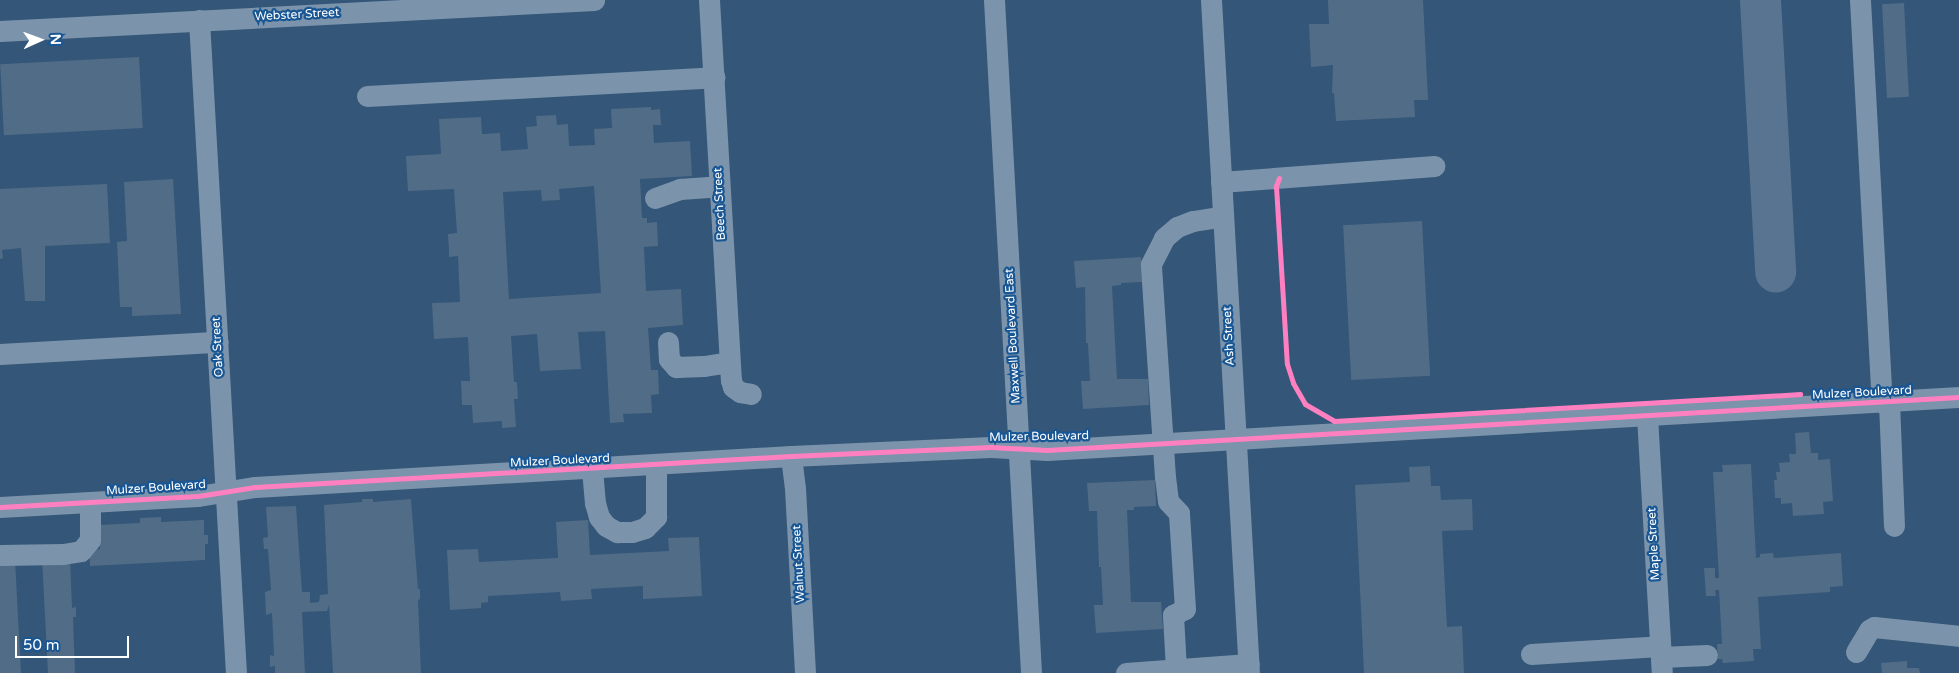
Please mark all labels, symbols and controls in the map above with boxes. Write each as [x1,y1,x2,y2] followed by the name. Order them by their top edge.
[254,6,340,24] street label: Webster Street
[15,15,65,65] north arrow
[47,34,64,45] text: N
[711,167,729,241] street label: Beech Street
[1002,268,1024,404] street label: Maxwell Boulevard East
[1220,306,1238,366] street label: Ash Street
[209,317,227,377] street label: Oak Street
[1812,383,1912,403] street label: Mulzer Boulevard
[989,429,1089,445] street label: Mulzer Boulevard
[510,451,610,471] street label: Mulzer Boulevard
[106,477,206,499] street label: Mulzer Boulevard
[1645,507,1663,581] street label: Maple Street
[790,525,808,603] street label: Walnut Street
[18,626,131,658] scale bar
[23,636,60,654] text: 50 m

